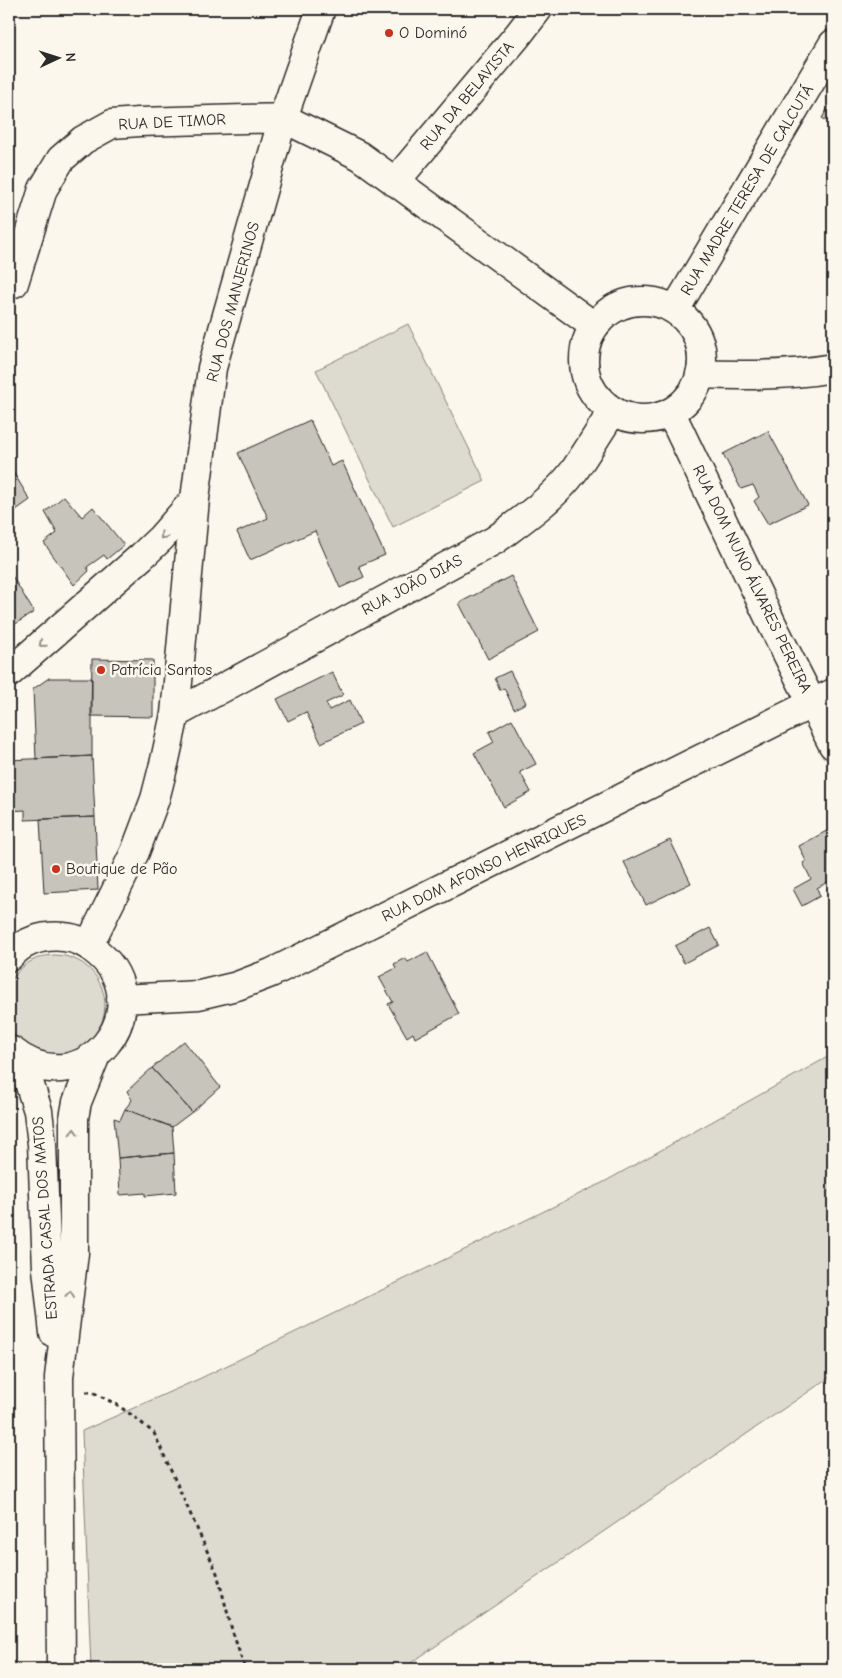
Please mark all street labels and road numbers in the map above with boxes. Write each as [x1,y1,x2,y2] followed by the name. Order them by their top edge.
[416,38,518,154] street label: RUA DA BELAVISTA
[676,81,817,299] street label: RUA MADRE TERESA DE CALCUTÁ
[118,110,227,134] street label: RUA DE TIMOR
[203,220,263,384] street label: RUA DOS MANJERINOS
[689,462,816,696] street label: RUA DOM NUNO ÁLVARES PEREIRA
[359,551,466,619] street label: RUA JOÃO DIAS
[379,810,589,925] street label: RUA DOM AFONSO HENRIQUES
[29,1116,61,1320] street label: ESTRADA CASAL DOS MATOS

